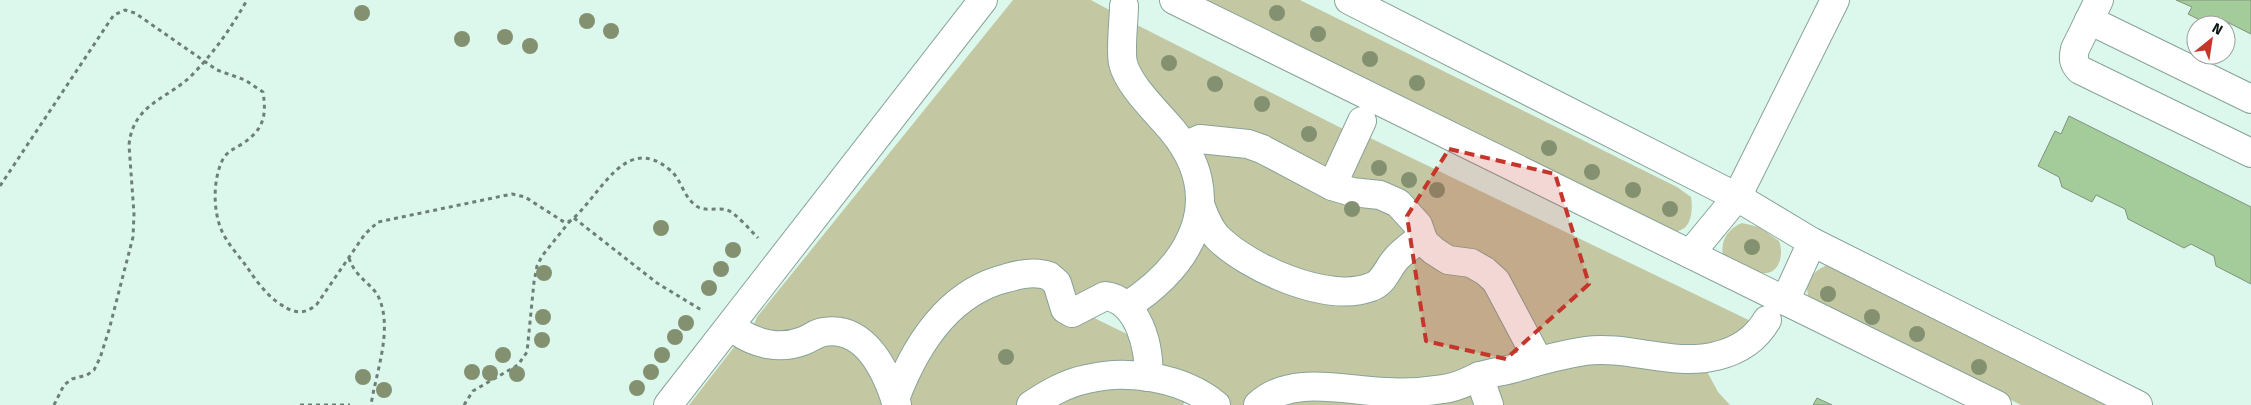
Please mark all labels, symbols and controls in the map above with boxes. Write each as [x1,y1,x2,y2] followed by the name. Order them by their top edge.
[2186,15,2236,65] north arrow
[2209,19,2226,39] text: N

